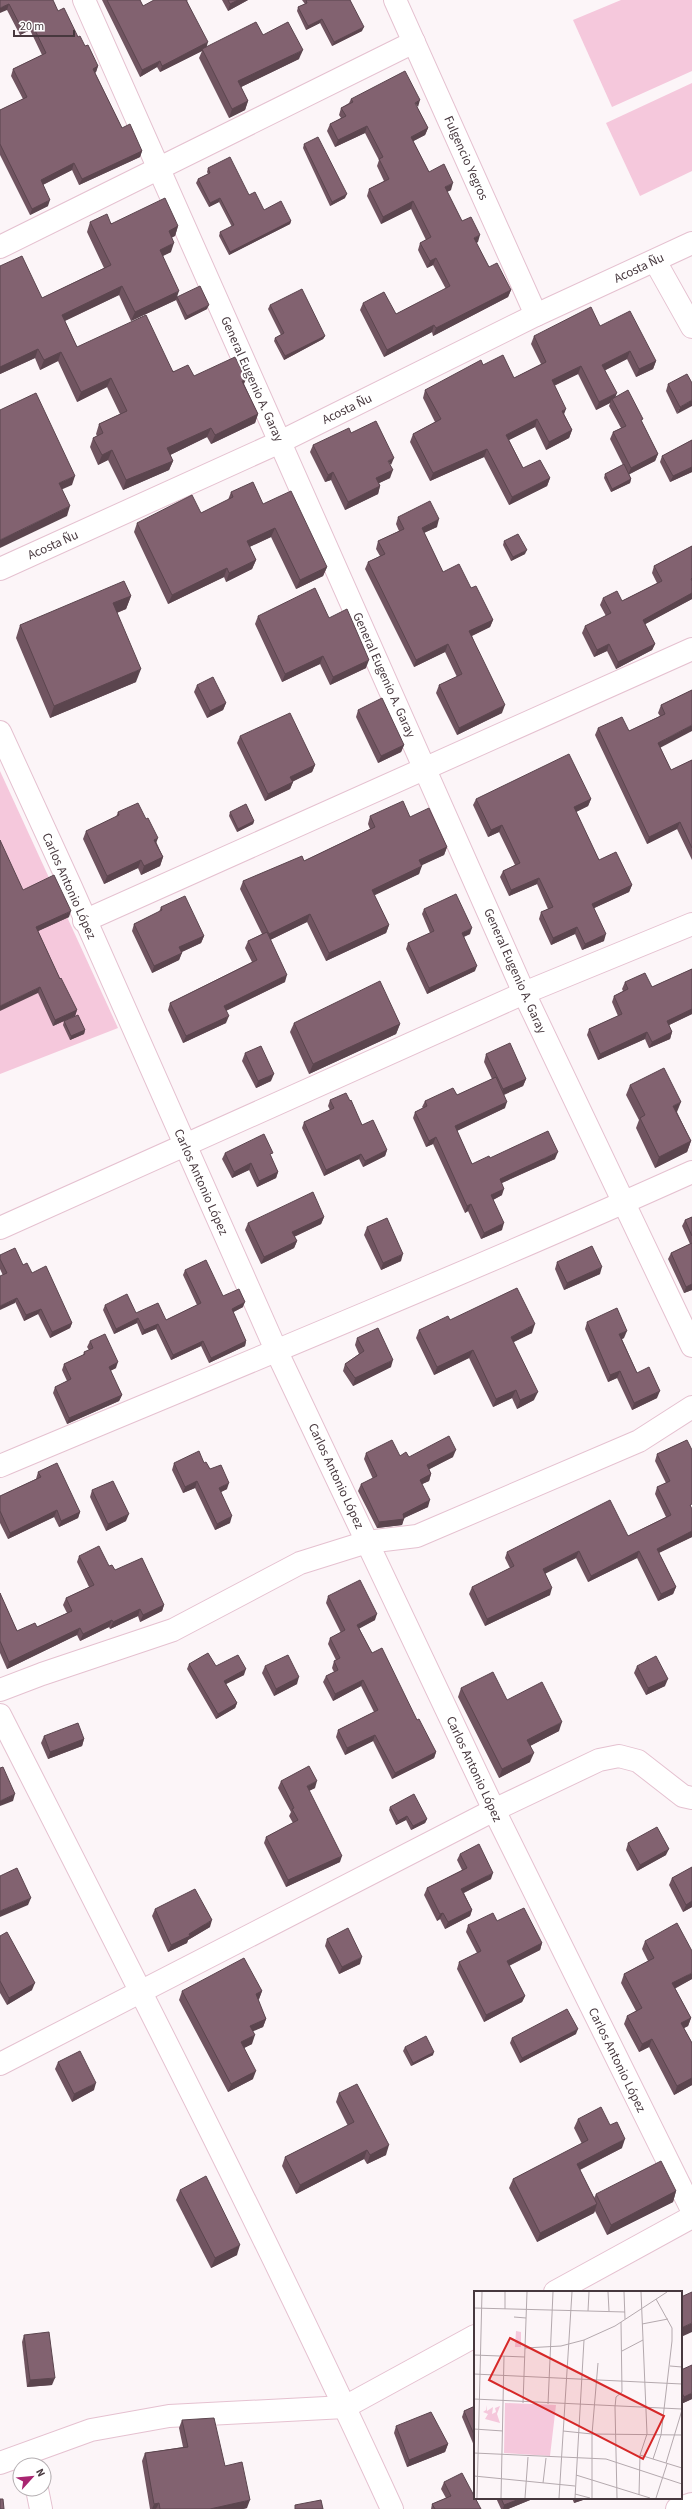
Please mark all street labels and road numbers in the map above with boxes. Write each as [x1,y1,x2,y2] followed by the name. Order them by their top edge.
[439,113,493,204] street label: Fulgencio Yegros
[611,249,667,287] street label: Acosta Ñu
[216,313,288,445] street label: General Eugenio A. Garay
[319,389,375,429] street label: Acosta Ñu
[25,526,81,564] street label: Acosta Ñu
[348,609,420,741] street label: General Eugenio A. Garay
[37,830,101,942] street label: Carlos Antonio López
[479,905,551,1037] street label: General Eugenio A. Garay
[169,1126,233,1238] street label: Carlos Antonio López
[304,1420,369,1532] street label: Carlos Antonio López
[442,1713,507,1825] street label: Carlos Antonio López
[584,2005,650,2116] street label: Carlos Antonio López

